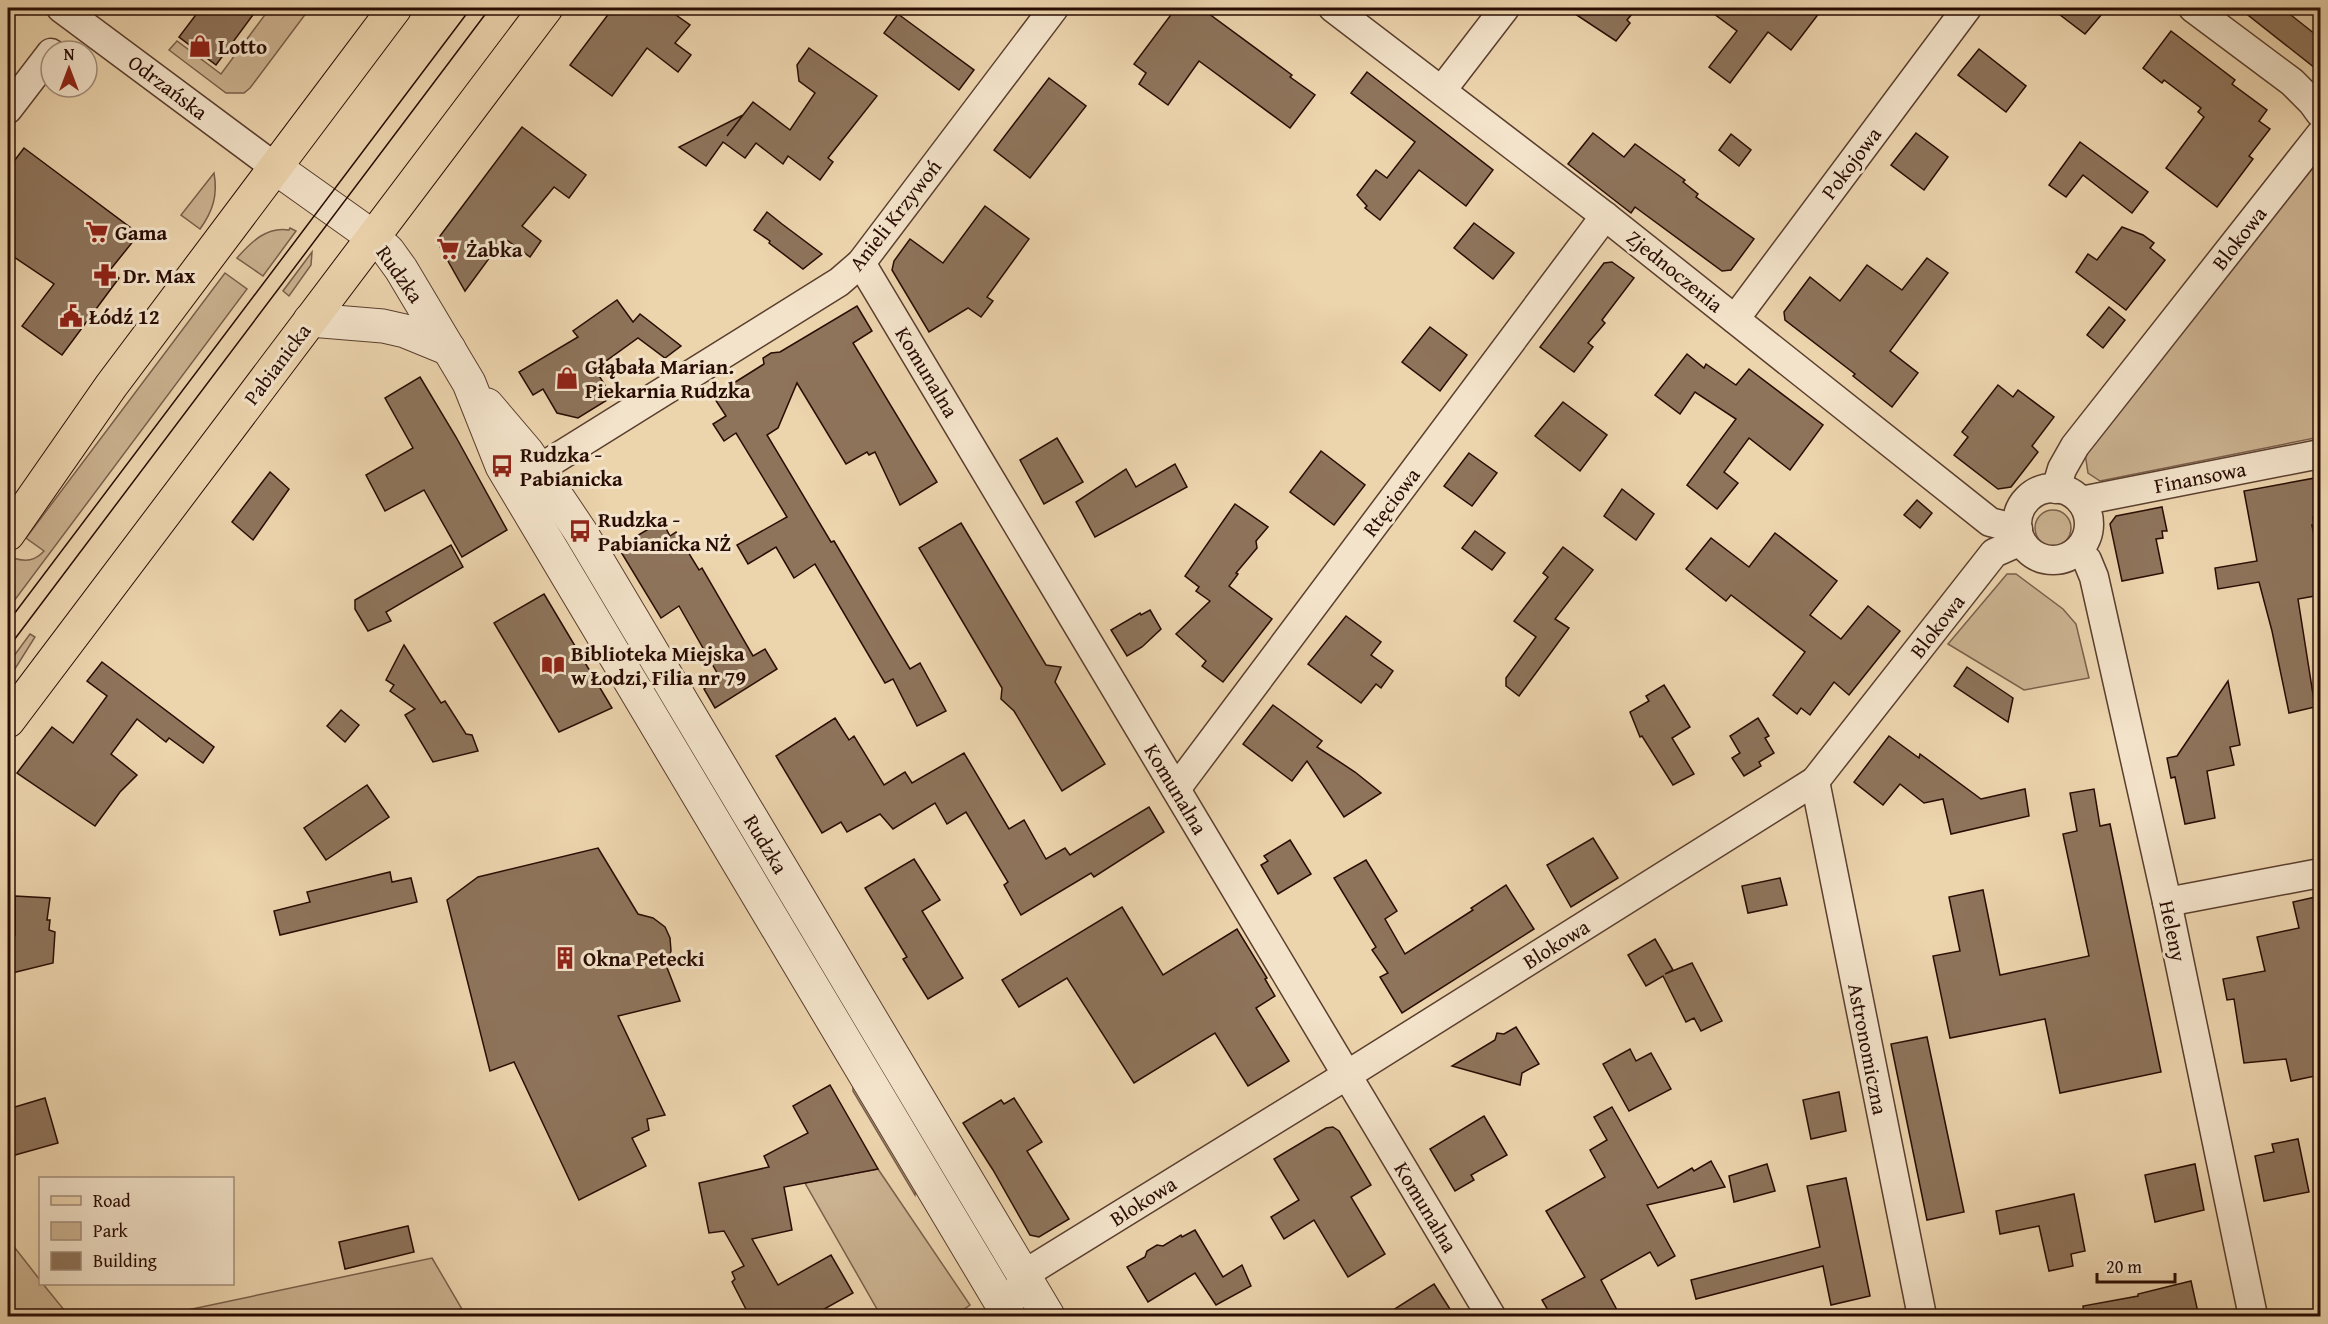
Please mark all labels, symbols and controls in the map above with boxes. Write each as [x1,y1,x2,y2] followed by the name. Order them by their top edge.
[218,31,267,62] place label: Lotto
[187,33,213,59] shop icon: Lotto
[39,39,99,99] north arrow
[64,42,75,66] text: N
[122,47,214,127] street label: Odrzańska
[1813,120,1889,206] street label: Pokojowa
[841,152,949,278] street label: Anieli Krzywoń
[2204,199,2274,277] street label: Blokowa
[115,217,168,248] place label: Gama
[84,219,110,245] supermarket icon: Gama
[1620,222,1730,320] street label: Zjednoczenia
[466,234,523,265] place label: Żabka
[435,236,461,262] supermarket icon: Żabka
[369,239,431,309] street label: Rudzka
[123,260,195,291] place label: Dr. Max
[92,262,118,288] pharmacy icon: Dr. Max
[89,301,160,332] place label: Łódź 12
[58,303,84,329] public building icon: Łódź 12
[236,317,318,411] street label: Pabianicka
[888,321,966,423] street label: Komunalna
[585,351,751,406] place label: Głąbała Marian. Piekarnia Rudzka
[554,365,580,391] shop icon: Głąbała Marian. Piekarnia Rudzka
[520,439,623,494] place label: Rudzka - Pabianicka
[489,453,515,479] bus stop icon: Rudzka - Pabianicka
[2151,453,2249,501] street label: Finansowa
[1355,461,1427,543] street label: Rtęciowa
[598,504,731,559] place label: Rudzka - Pabianicka NŻ
[567,518,593,544] bus stop icon: Rudzka - Pabianicka NŻ
[1902,587,1972,665] street label: Blokowa
[571,638,746,693] place label: Biblioteka Miejska w Łodzi, Filia nr 79
[540,652,566,678] library icon: Biblioteka Miejska w Łodzi, Filia nr 79
[1137,738,1215,840] street label: Komunalna
[736,808,796,880] street label: Rudzka
[2151,898,2195,965] street label: Heleny
[1517,911,1596,977] street label: Blokowa
[583,943,705,974] place label: Okna Petecki
[552,945,578,971] building icon: Okna Petecki
[1840,981,1896,1117] street label: Astronomiczna
[1387,1156,1465,1258] street label: Komunalna
[1104,1168,1183,1234] street label: Blokowa
[39,1177,234,1285] legend
[93,1187,131,1214] text: Road
[93,1217,129,1244] text: Park
[2097,1246,2175,1284] scale bar
[93,1247,157,1274] text: Building
[2106,1253,2142,1280] text: 20 m

